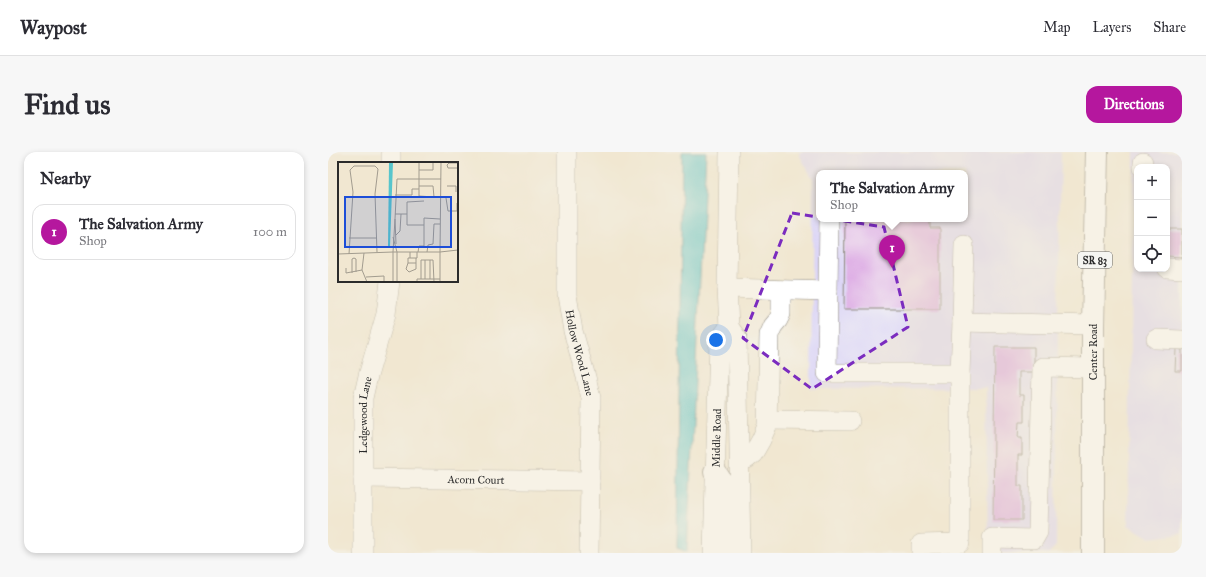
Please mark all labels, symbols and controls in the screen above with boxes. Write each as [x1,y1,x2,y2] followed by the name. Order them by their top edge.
[20,16,87,39] text: Waypost
[1043,19,1071,36] text: Map
[1093,19,1131,36] text: Layers
[1153,19,1186,36] text: Share
[1086,86,1182,123] button: Directions
[24,87,110,122] text: Find us
[338,162,458,282] inset map
[1134,164,1170,272] map controls
[1134,164,1170,200] button: +
[40,168,91,189] text: Nearby
[816,170,968,222] popup
[830,179,954,197] text: The Salvation Army
[830,197,858,213] text: Shop
[1134,200,1170,236] button: −
[79,215,203,233] text: The Salvation Army
[51,224,57,240] text: 1
[253,224,287,240] text: 100 m
[79,233,107,249] text: Shop
[879,235,905,268] pin: 1
[1134,236,1170,272] button: locate
[1078,252,1112,268] road number: SR 83
[563,309,596,397] street label: Hollow Wood Lane
[1087,323,1100,380] street label: Center Road
[706,330,726,350] your location
[357,375,375,454] street label: Ledgewood Lane
[709,408,724,468] street label: Middle Road
[446,473,505,487] street label: Acorn Court

